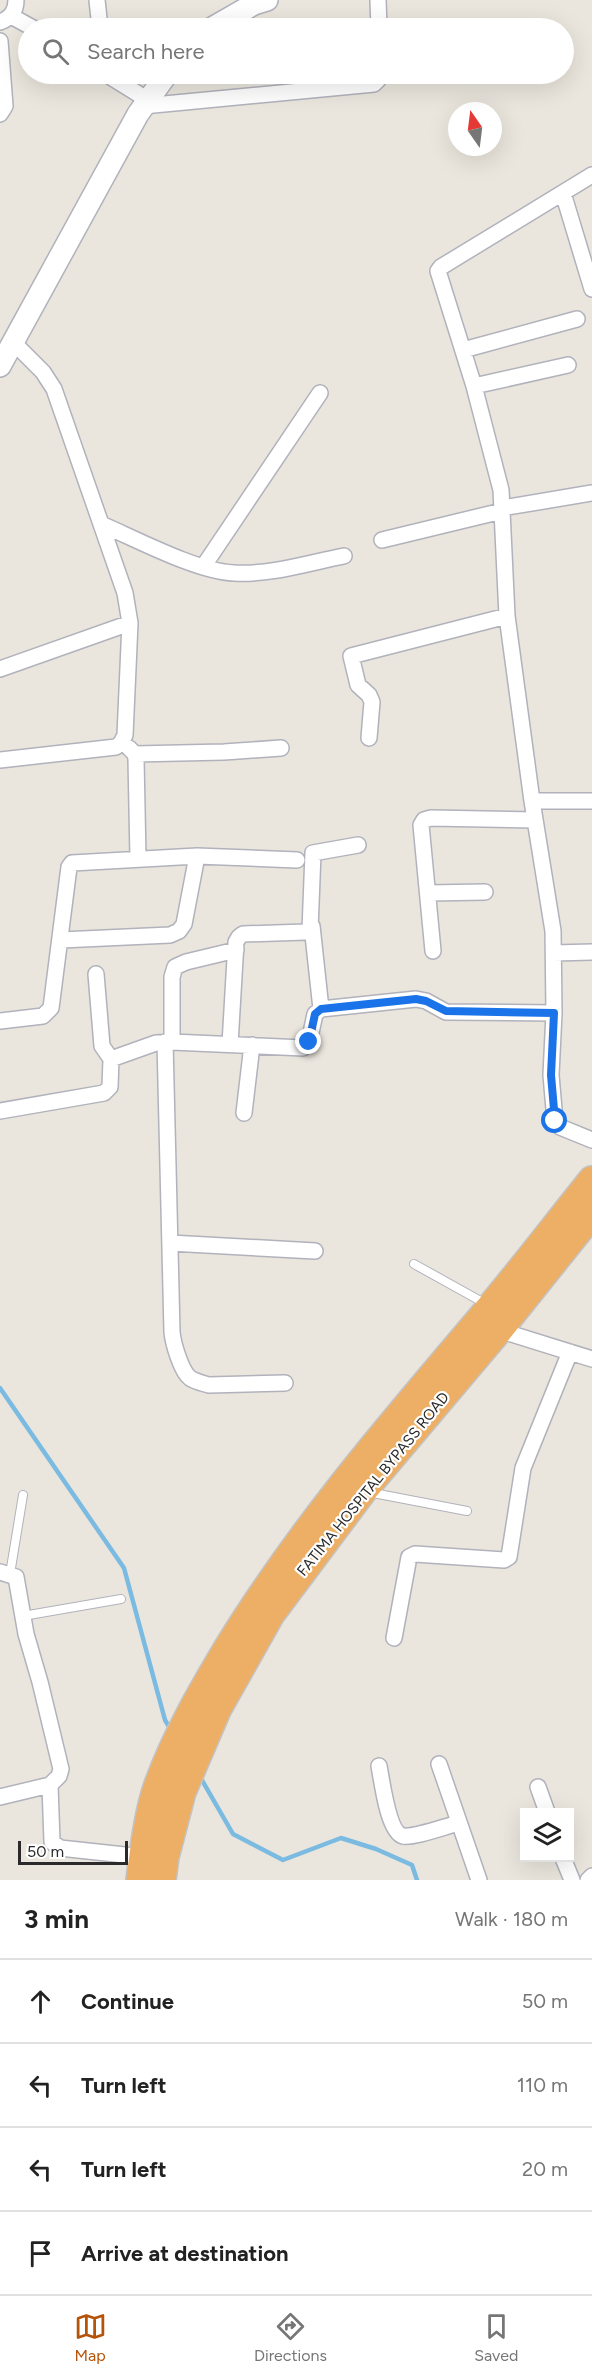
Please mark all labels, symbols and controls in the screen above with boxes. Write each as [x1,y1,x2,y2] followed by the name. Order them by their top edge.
[18,18,574,84] search box
[39,35,72,68] icon: search
[87,38,205,65] text: Search here
[448,102,502,156] north arrow
[295,1028,321,1054] route end
[541,1107,567,1133] route start
[293,1388,453,1580] street label: FATIMA HOSPITAL BYPASS ROAD
[520,1808,574,1862] map controls
[520,1808,574,1862] button: layers
[18,1838,128,1866] scale bar
[27,1842,64,1861] text: 50 m
[24,1903,89,1935] text: 3 min
[455,1907,568,1931] text: Walk · 180 m
[24,1985,57,2018] icon: ahead
[81,1988,174,2015] text: Continue
[522,1989,568,2013] text: 50 m
[24,2069,57,2102] icon: left
[81,2072,167,2099] text: Turn left
[517,2073,568,2097] text: 110 m
[24,2153,57,2186] icon: left
[81,2156,167,2183] text: Turn left
[522,2157,568,2181] text: 20 m
[24,2237,57,2270] icon: arrive
[81,2240,289,2267] text: Arrive at destination
[74,2310,107,2365] tab: Map
[254,2310,327,2365] tab: Directions
[474,2310,518,2365] tab: Saved

